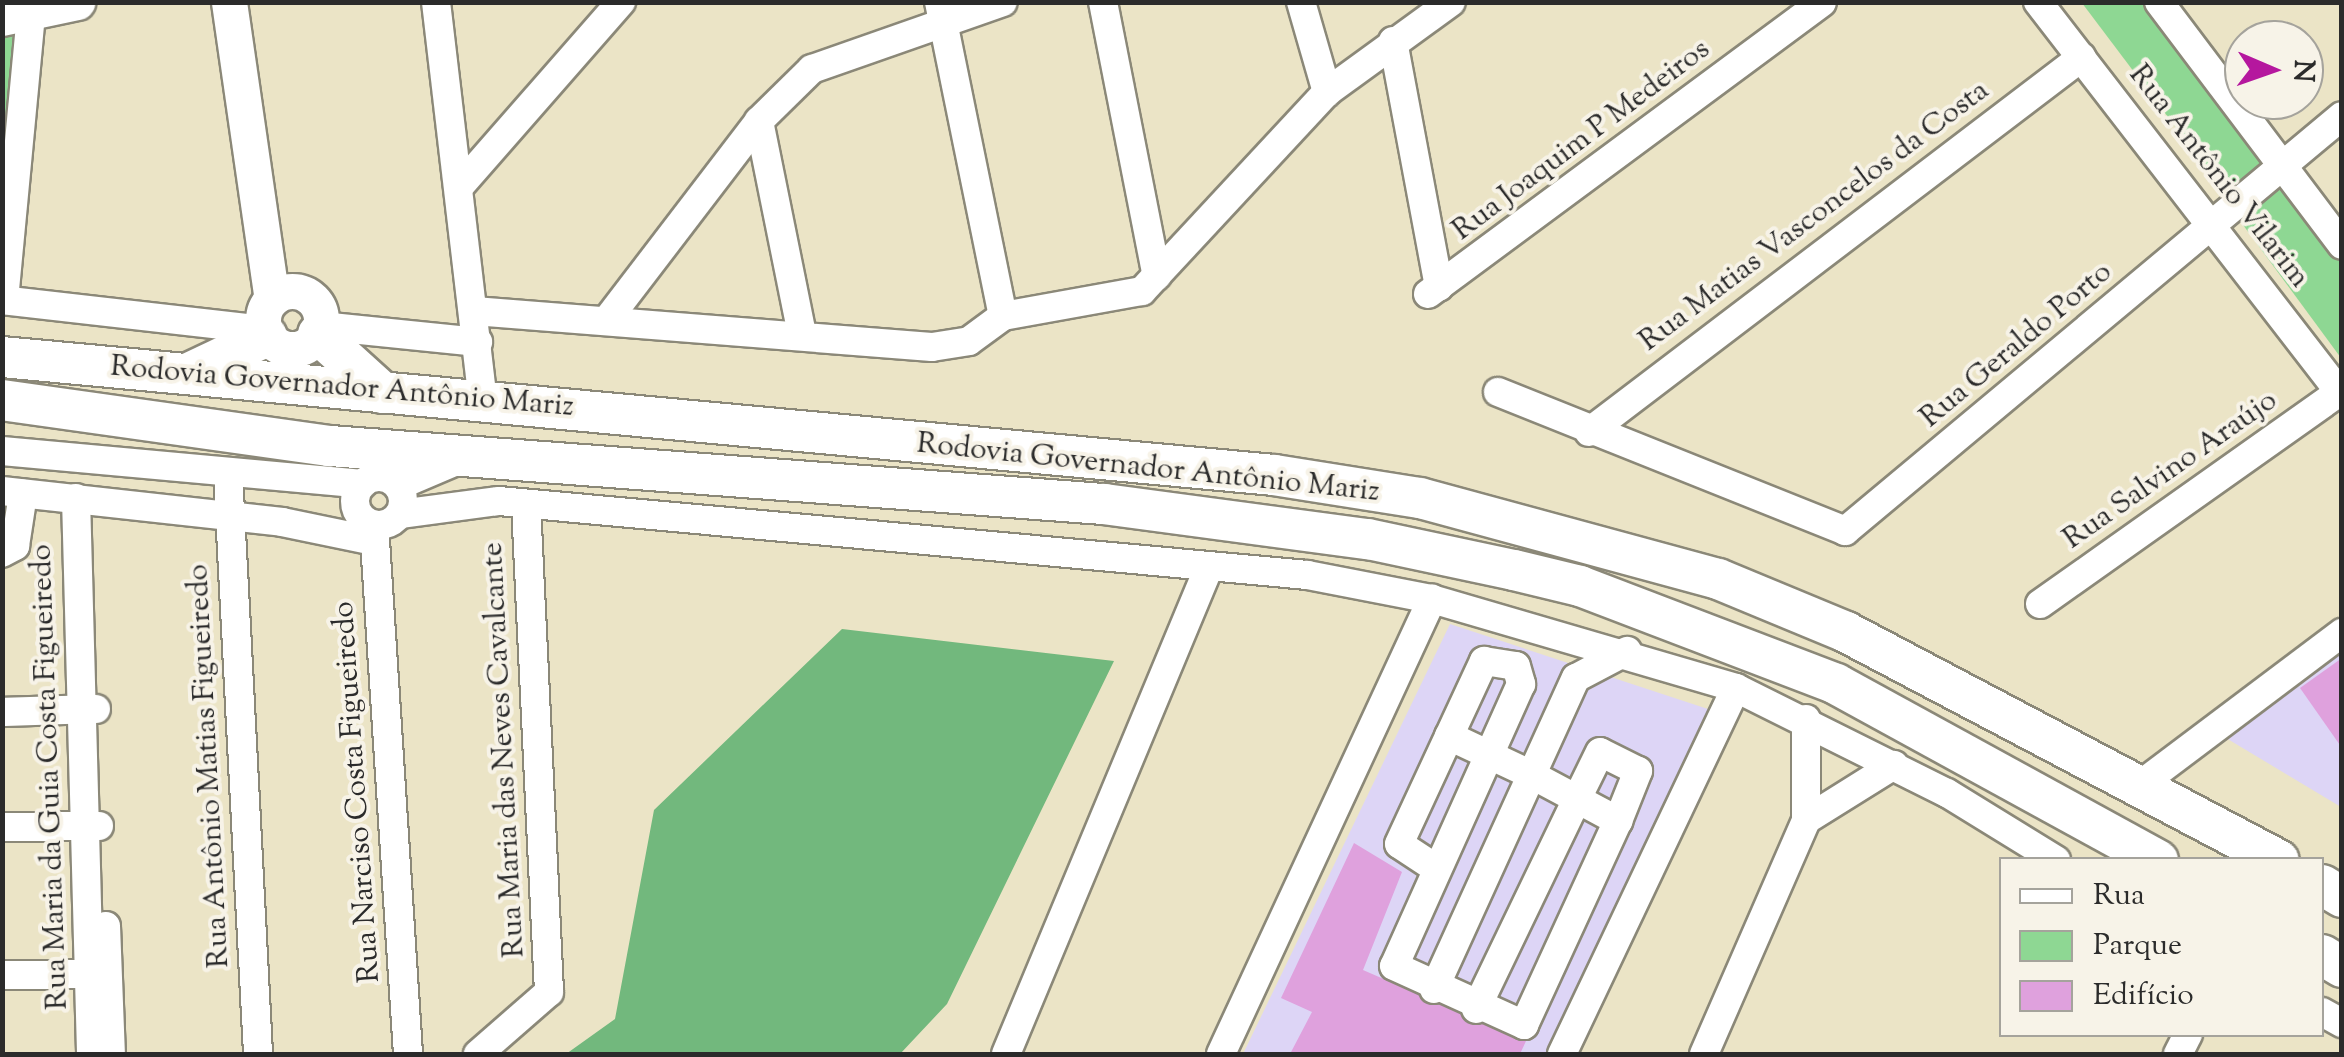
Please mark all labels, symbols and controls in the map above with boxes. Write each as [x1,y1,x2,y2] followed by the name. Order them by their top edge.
[2224,20,2324,120] north arrow
[1446,32,1718,250] street label: Rua Joaquim P Medeiros
[2120,58,2316,296] street label: Rua Antônio Vilarim
[2282,59,2322,83] text: N
[1633,74,1997,360] street label: Rua Matias Vasconcelos da Costa
[1914,255,2120,437] street label: Rua Geraldo Porto
[109,350,575,426] street label: Rodovia Governador Antônio Mariz
[2057,384,2285,558] street label: Rua Salvino Araújo
[915,427,1381,511] street label: Rodovia Governador Antônio Mariz
[476,541,534,959] street label: Rua Maria das Neves Cavalcante
[25,544,77,1010] street label: Rua Maria da Guia Costa Figueiredo
[181,563,239,969] street label: Rua Antônio Matias Figueiredo
[327,600,389,984] street label: Rua Narciso Costa Figueiredo
[1999,857,2324,1037] legend
[2093,875,2145,918] text: Rua
[2093,925,2182,968] text: Parque
[2093,975,2194,1018] text: Edifício

